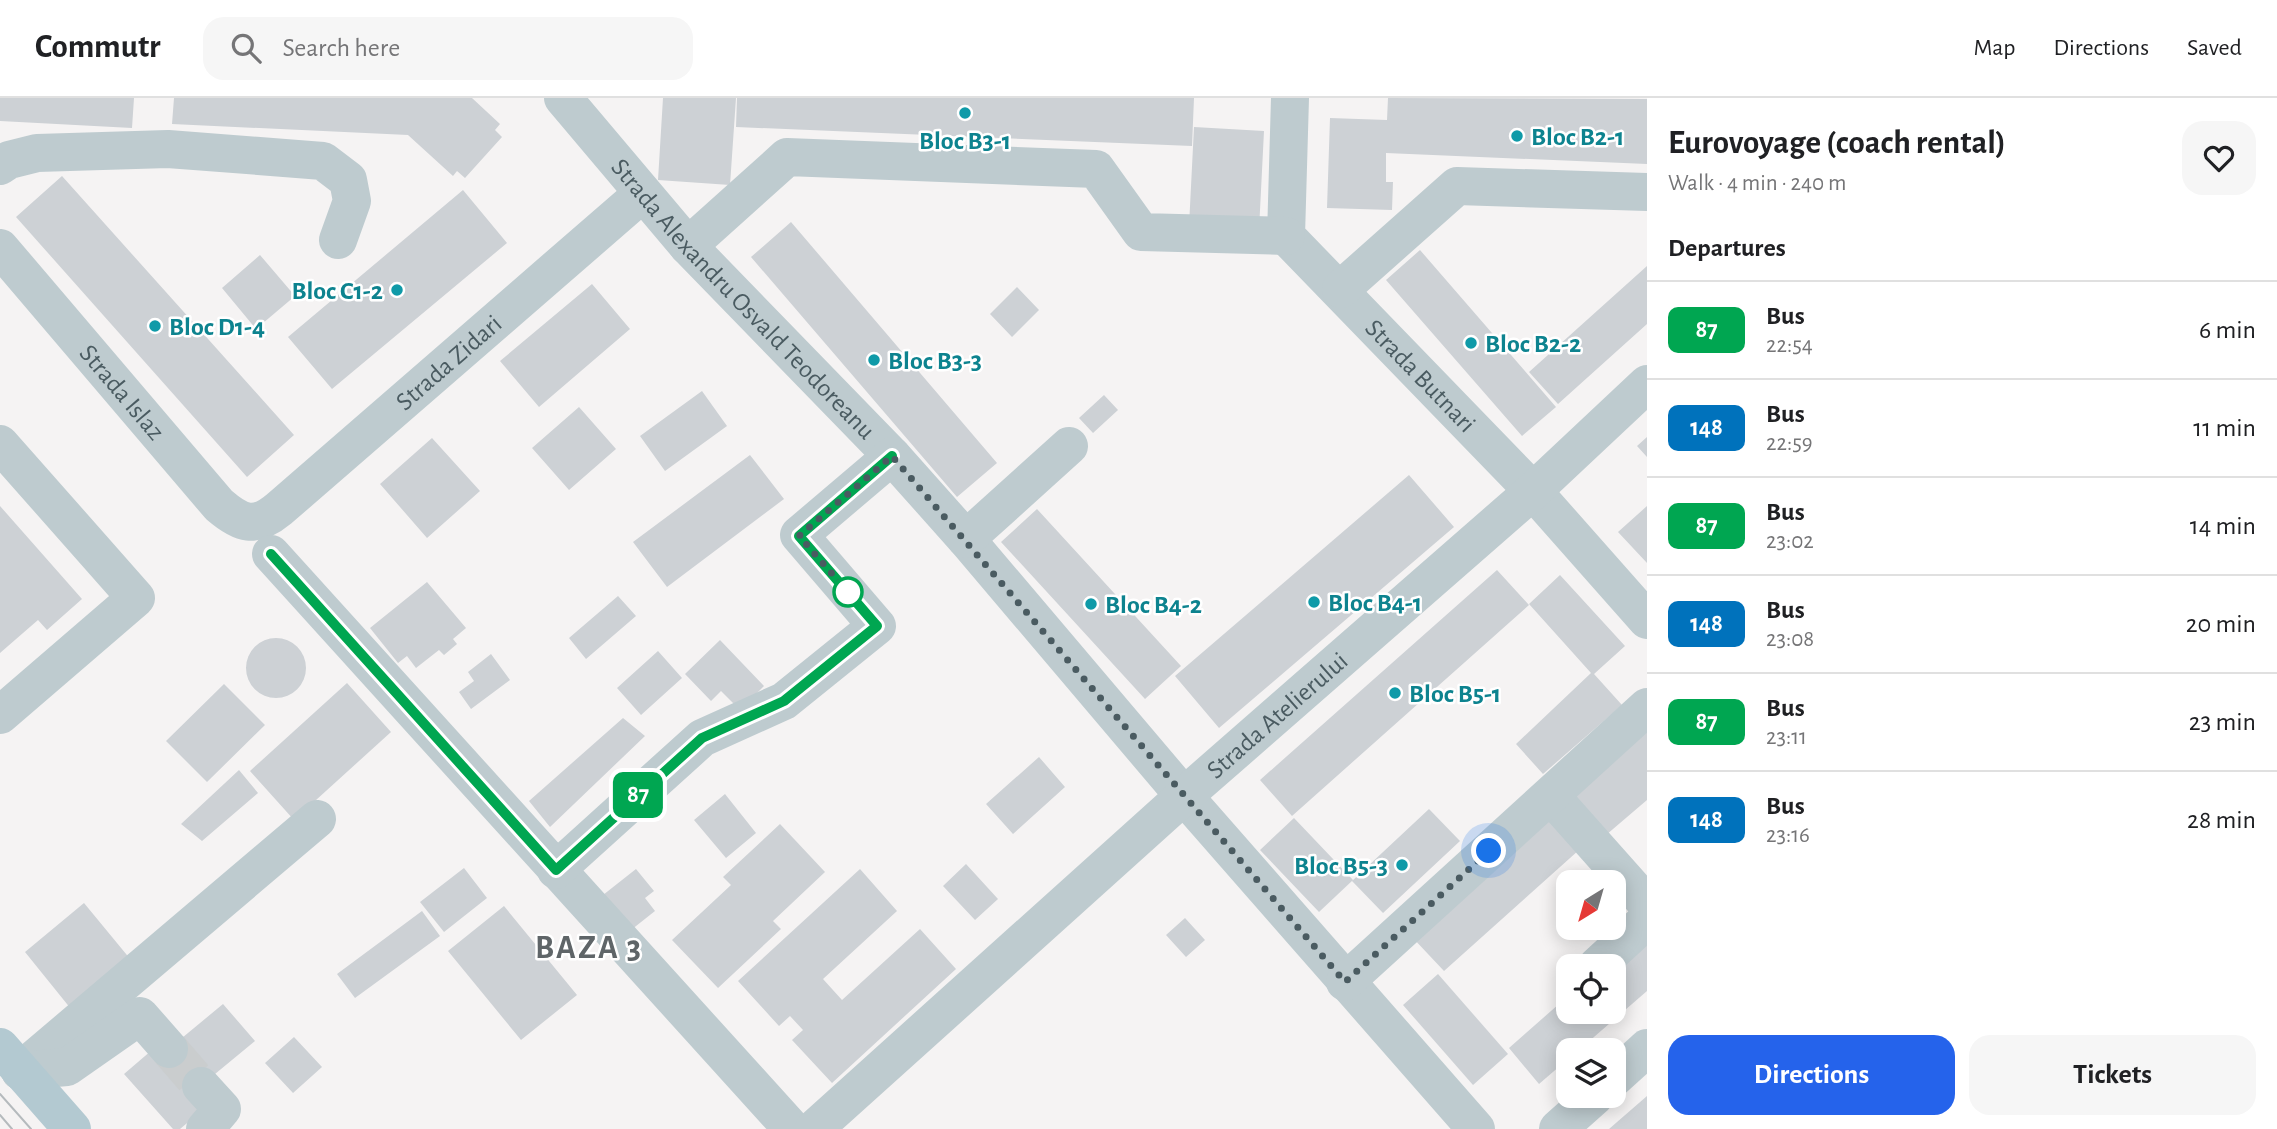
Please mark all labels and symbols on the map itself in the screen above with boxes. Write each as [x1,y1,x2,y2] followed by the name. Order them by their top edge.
[957,105,973,121] marker: Bloc B3-1
[1531,124,1624,150] place label: Bloc B2-1
[919,128,1011,154] place label: Bloc B3-1
[1509,128,1525,144] marker: Bloc B2-1
[606,154,880,444] street label: Strada Alexandru Osvald Teodoreanu
[291,278,383,304] place label: Bloc C1-2
[389,282,405,298] marker: Bloc C1-2
[391,310,507,415] street label: Strada Zidari
[169,314,265,340] place label: Bloc D1-4
[1360,315,1480,437] street label: Strada Butnari
[147,318,163,334] marker: Bloc D1-4
[1485,331,1581,357] place label: Bloc B2-2
[1463,335,1479,351] marker: Bloc B2-2
[74,340,169,445] street label: Strada Islaz
[888,348,982,374] place label: Bloc B3-3
[866,352,882,368] marker: Bloc B3-3
[833,577,863,607] unlabelled marker
[1328,590,1422,616] place label: Bloc B4-1
[1105,592,1202,618] place label: Bloc B4-2
[1306,594,1322,610] marker: Bloc B4-1
[1083,596,1099,612] marker: Bloc B4-2
[1202,648,1353,784] street label: Strada Atelierului
[1409,681,1501,707] place label: Bloc B5-1
[1387,685,1403,701] marker: Bloc B5-1
[606,772,670,818] line badge: 87
[1471,833,1506,868] your location
[1294,853,1388,879] place label: Bloc B5-3
[1394,857,1410,873] marker: Bloc B5-3
[1556,870,1626,940] north arrow
[535,932,643,965] district label: BAZA 3

